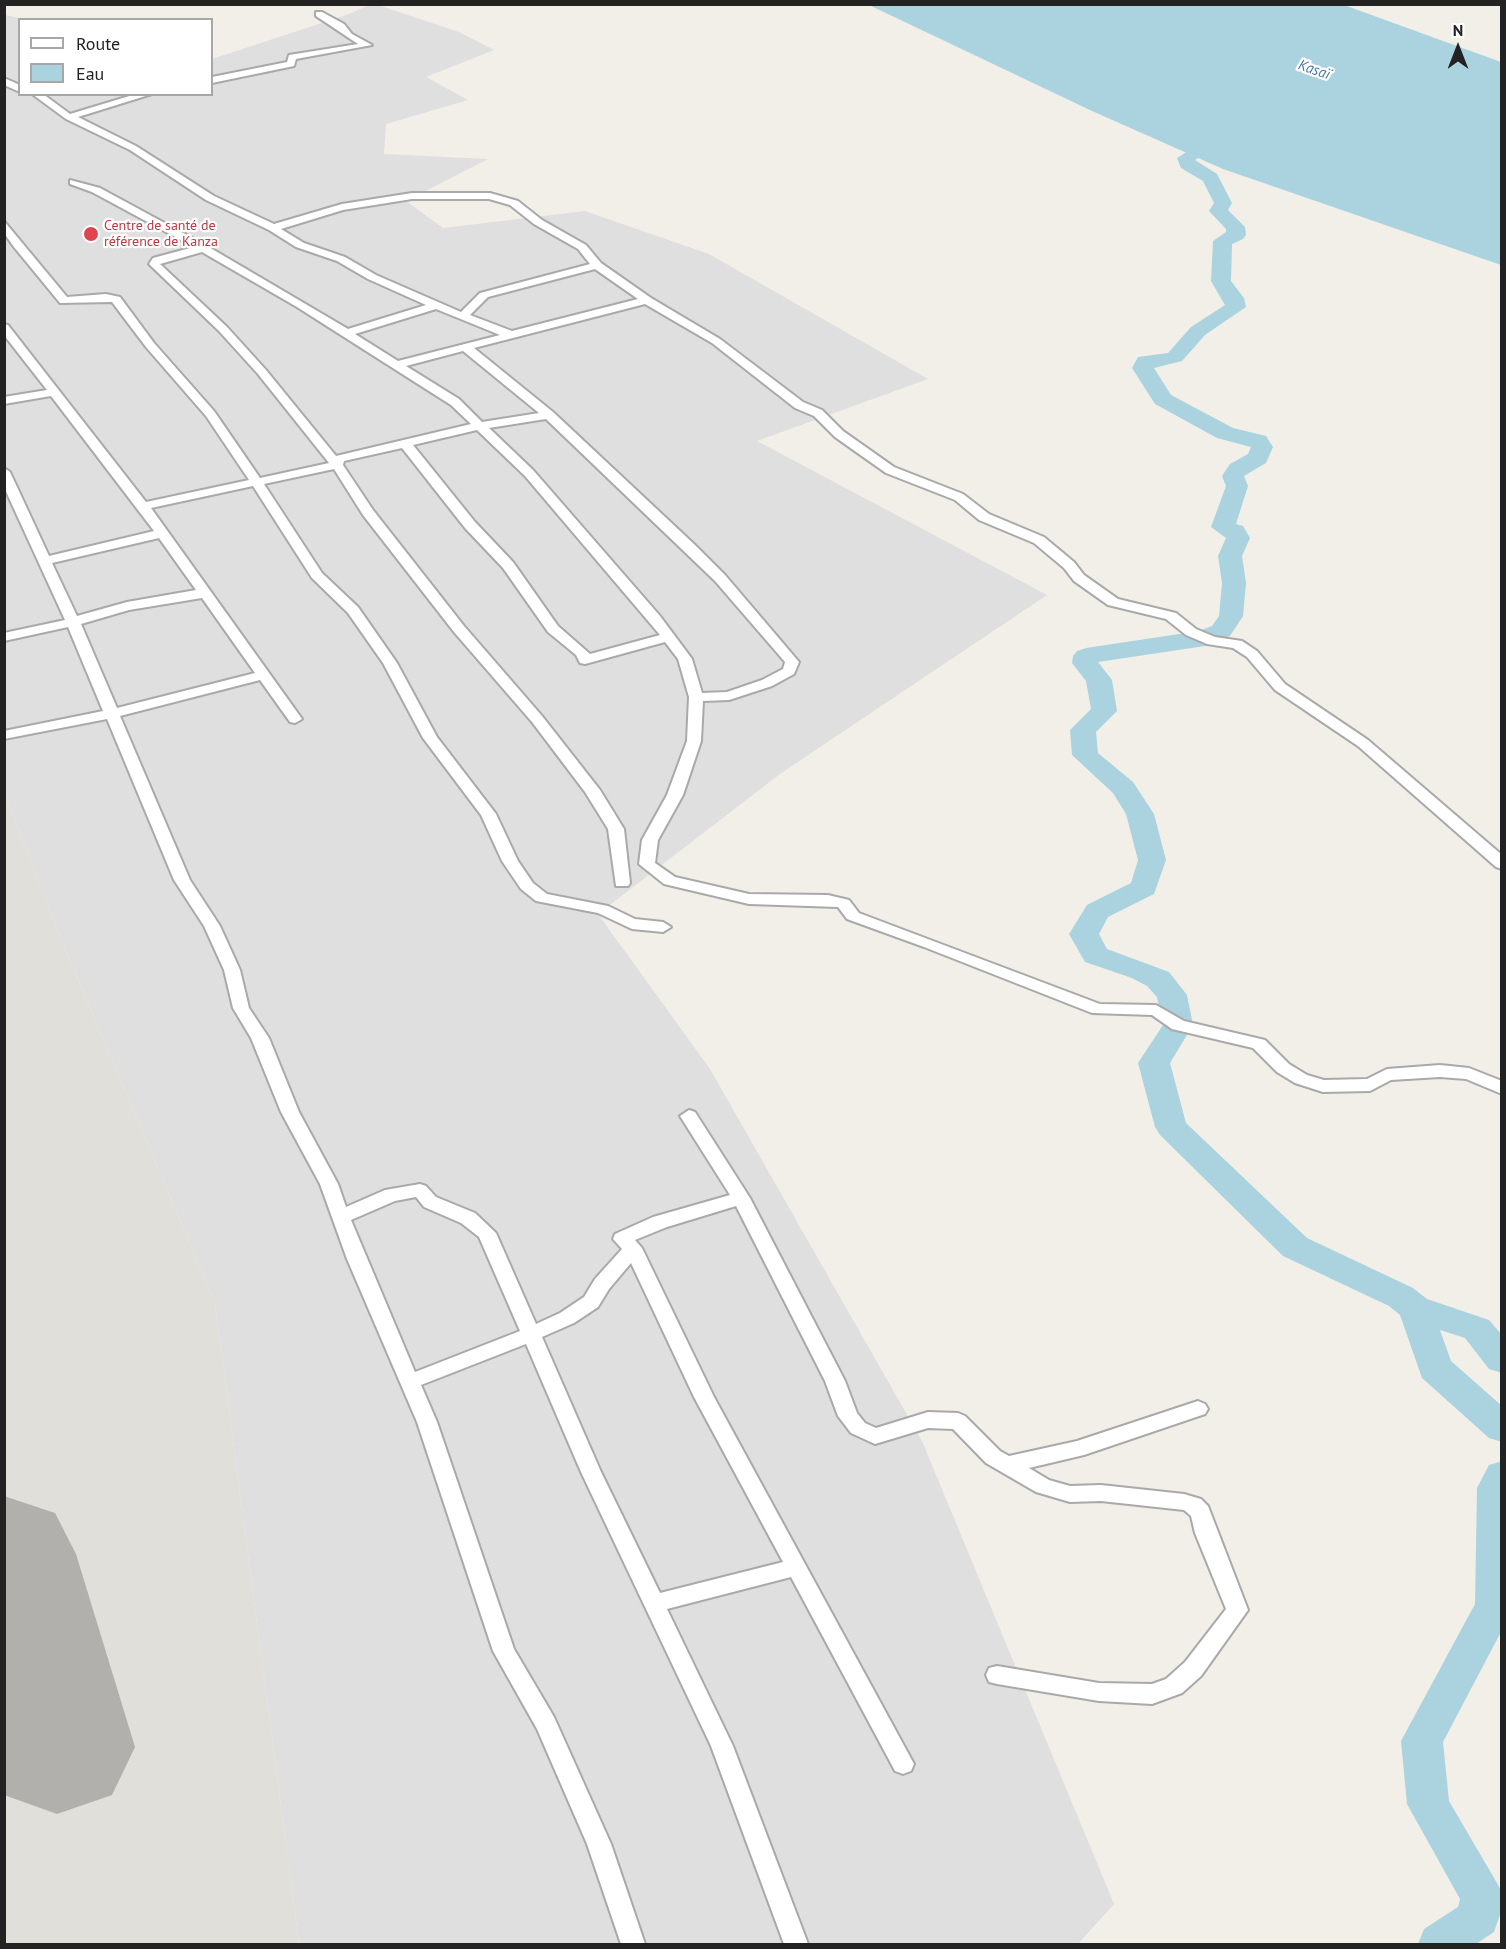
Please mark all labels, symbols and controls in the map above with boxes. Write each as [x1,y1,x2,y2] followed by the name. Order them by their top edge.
[18,18,213,96] legend
[1428,18,1488,78] north arrow
[1453,20,1463,40] text: N
[76,32,120,55] text: Route
[1296,56,1332,84] water label: Kasaï
[76,62,104,85] text: Eau
[104,218,218,250] place label: Centre de santé de référence de Kanza
[82,225,100,243] marker: Centre de santé de référence de Kanza

